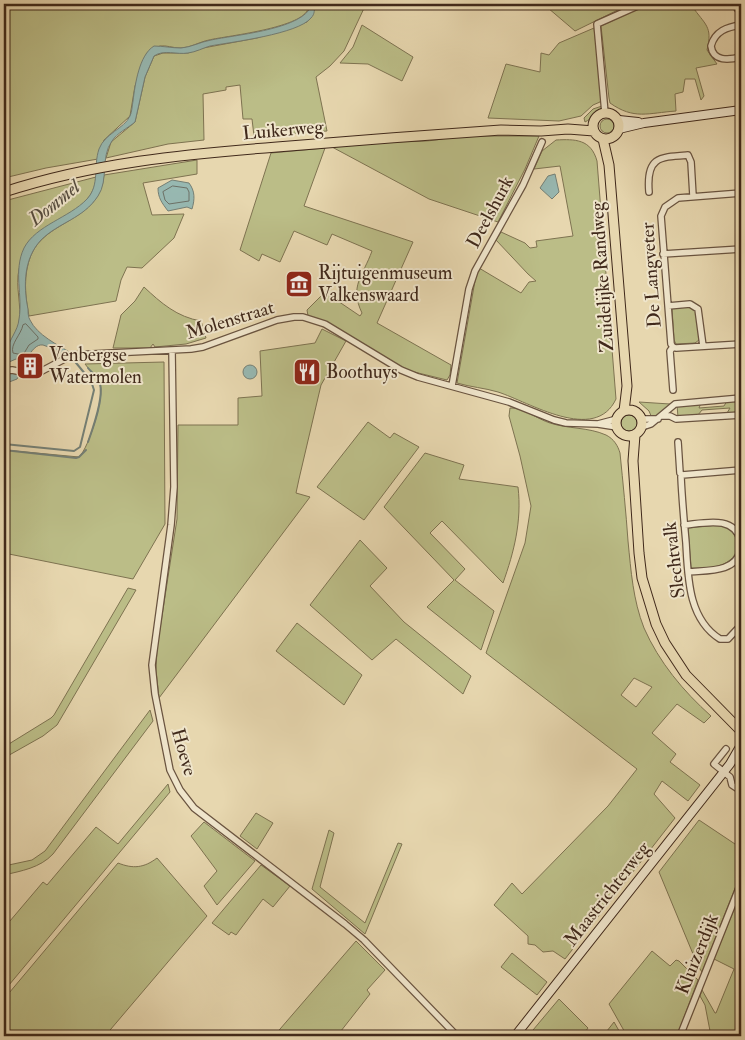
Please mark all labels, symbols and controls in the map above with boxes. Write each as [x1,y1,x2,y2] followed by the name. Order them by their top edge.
[241,114,325,146] street label: Luikerweg
[461,172,519,252] street label: Deelshurk
[22,173,87,232] water label: Dommel
[585,200,619,353] street label: Zuidelijke Randweg
[635,221,667,329] street label: De Langveter
[318,261,453,307] place label: Rijtuigenmuseum Valkenswaard
[284,269,314,299] museum icon: Rijtuigenmuseum Valkenswaard
[183,295,277,345] street label: Molenstraat
[48,343,142,389] place label: Venbergse Watermolen
[15,351,45,381] building icon: Venbergse Watermolen
[292,357,322,387] restaurant icon: Boothuys
[326,360,397,384] place label: Boothuys
[657,520,691,600] street label: Slechtvalk
[166,725,202,779] street label: Hoeve
[559,836,656,951] street label: Maastrichterweg
[670,910,724,998] street label: Kluizerdijk

